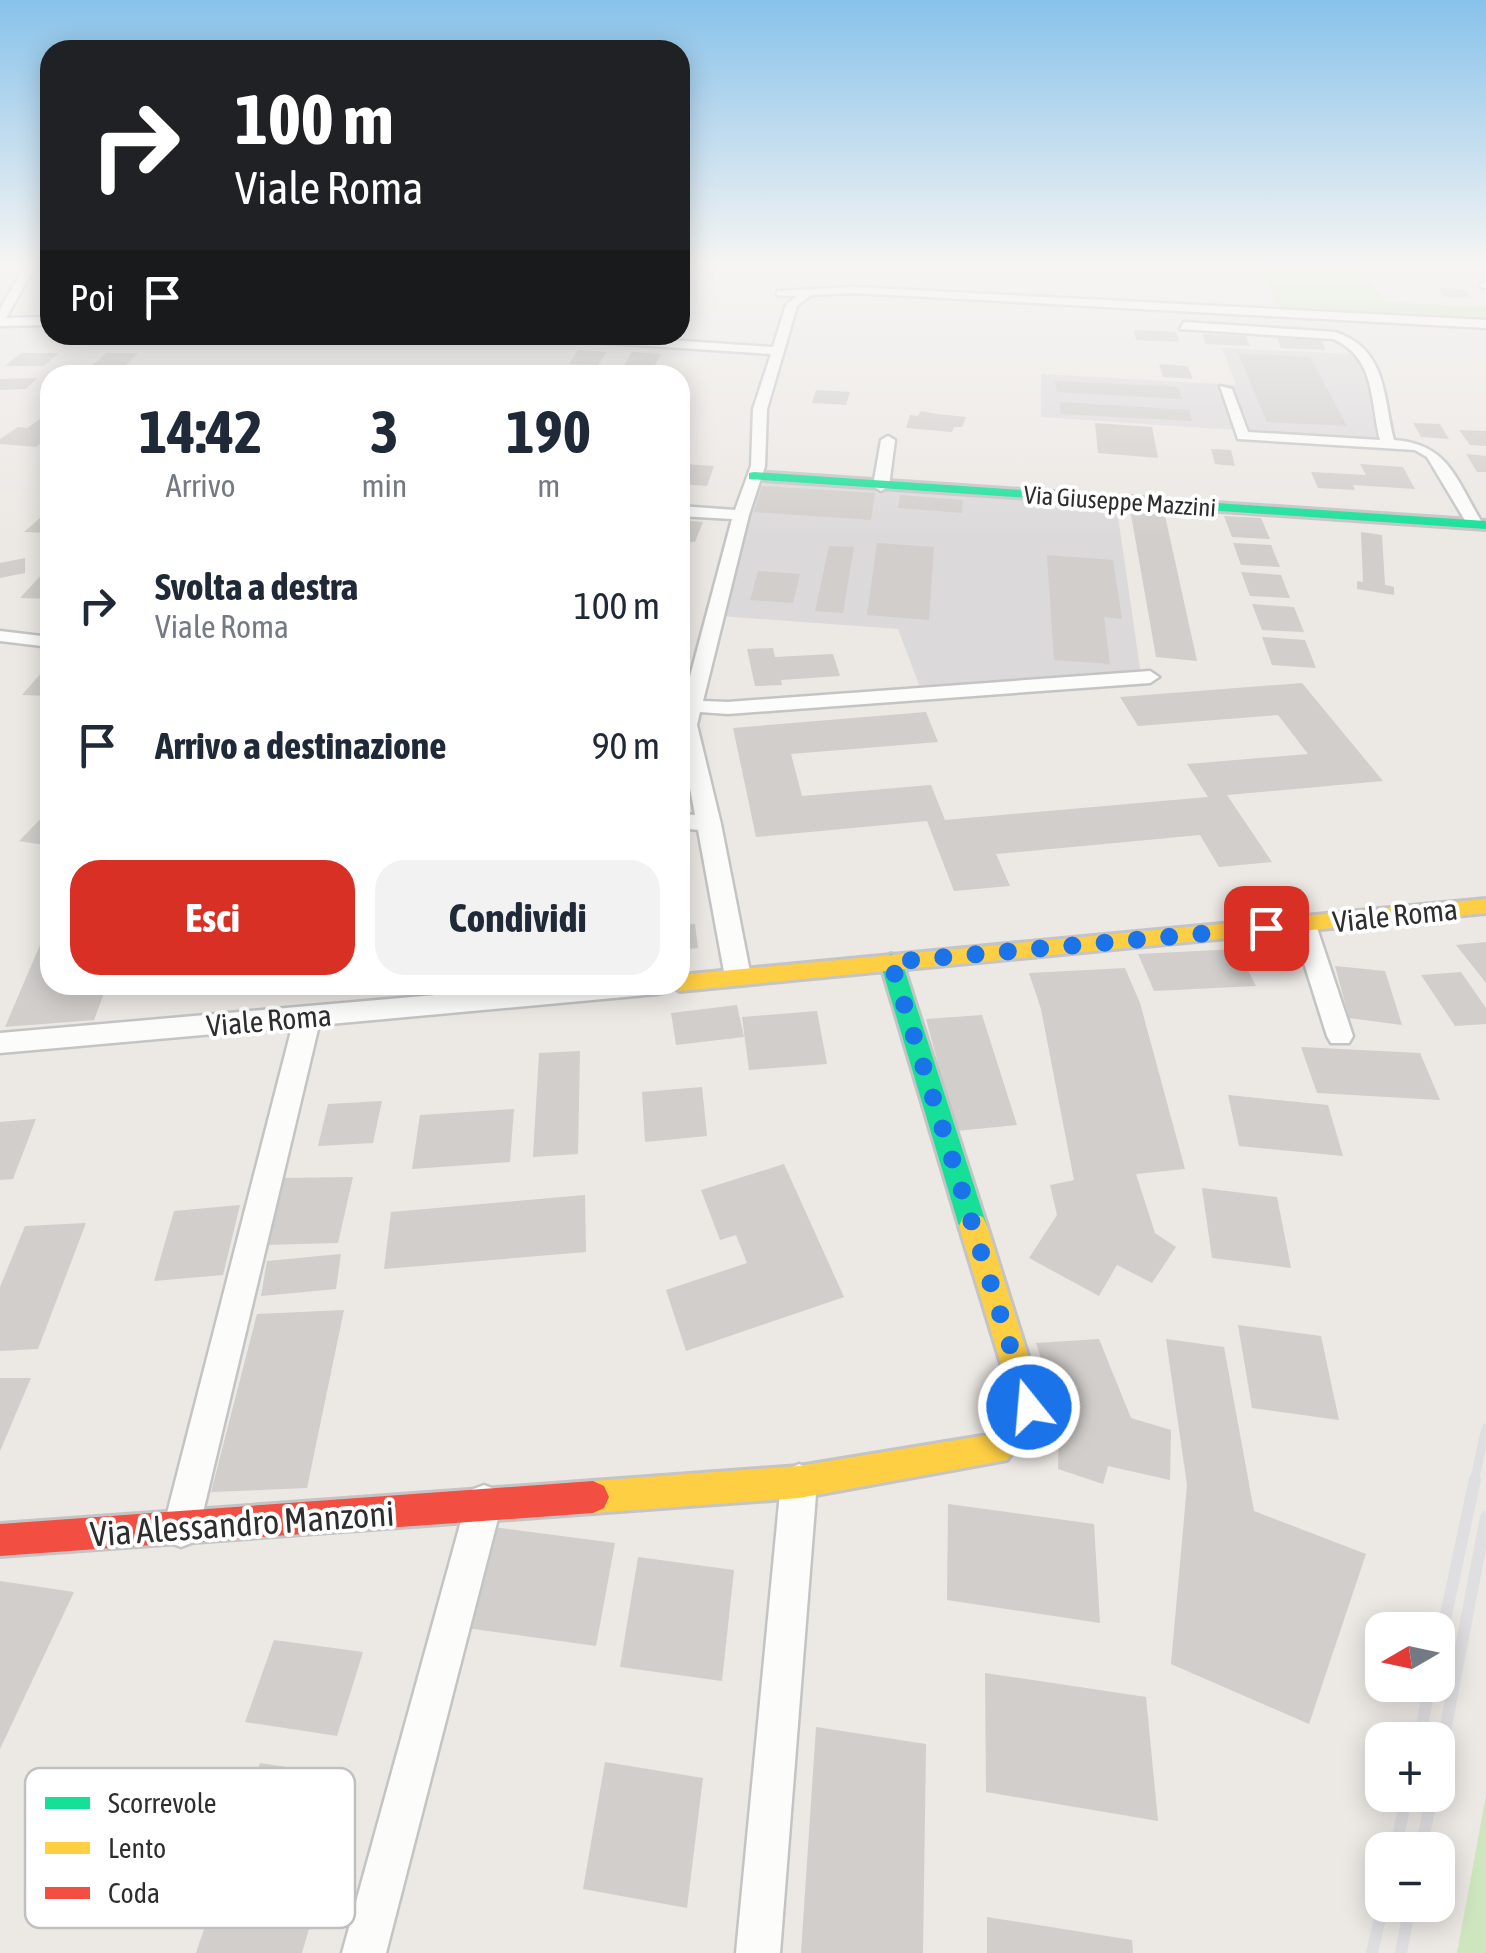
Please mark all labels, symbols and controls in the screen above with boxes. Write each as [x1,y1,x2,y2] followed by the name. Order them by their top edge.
[235,79,394,159] text: 100 m
[70,80,200,210] icon: right
[235,162,423,214] text: Viale Roma
[135,270,190,325] icon: arrive
[70,276,115,319] text: Poi
[139,397,262,466] text: 14:42
[370,397,399,466] text: 3
[506,397,591,466] text: 190
[166,467,236,504] text: Arrivo
[361,467,407,504] text: min
[537,467,560,504] text: m
[1023,480,1217,522] street label: Via Giuseppe Mazzini
[155,565,358,608] text: Svolta a destra
[70,578,125,633] icon: right
[574,584,660,627] text: 100 m
[155,608,289,645] text: Viale Roma
[70,718,125,773] icon: arrive
[155,724,446,767] text: Arrivo a destinazione
[592,724,660,767] text: 90 m
[70,860,355,975] button: Esci
[375,860,660,975] button: Condividi
[1224,886,1309,971] pin
[1331,892,1459,938] street label: Viale Roma
[1239,901,1294,956] icon: arrive
[205,998,333,1042] street label: Viale Roma
[977,1355,1081,1459] position arrow
[89,1492,395,1554] street label: Via Alessandro Manzoni
[1365,1612,1455,1702] north arrow
[1365,1612,1455,1922] map controls
[1365,1722,1455,1812] button: +
[25,1768,355,1928] legend
[108,1787,217,1819] text: Scorrevole
[108,1832,166,1864] text: Lento
[1365,1832,1455,1922] button: −
[108,1877,160,1909] text: Coda

